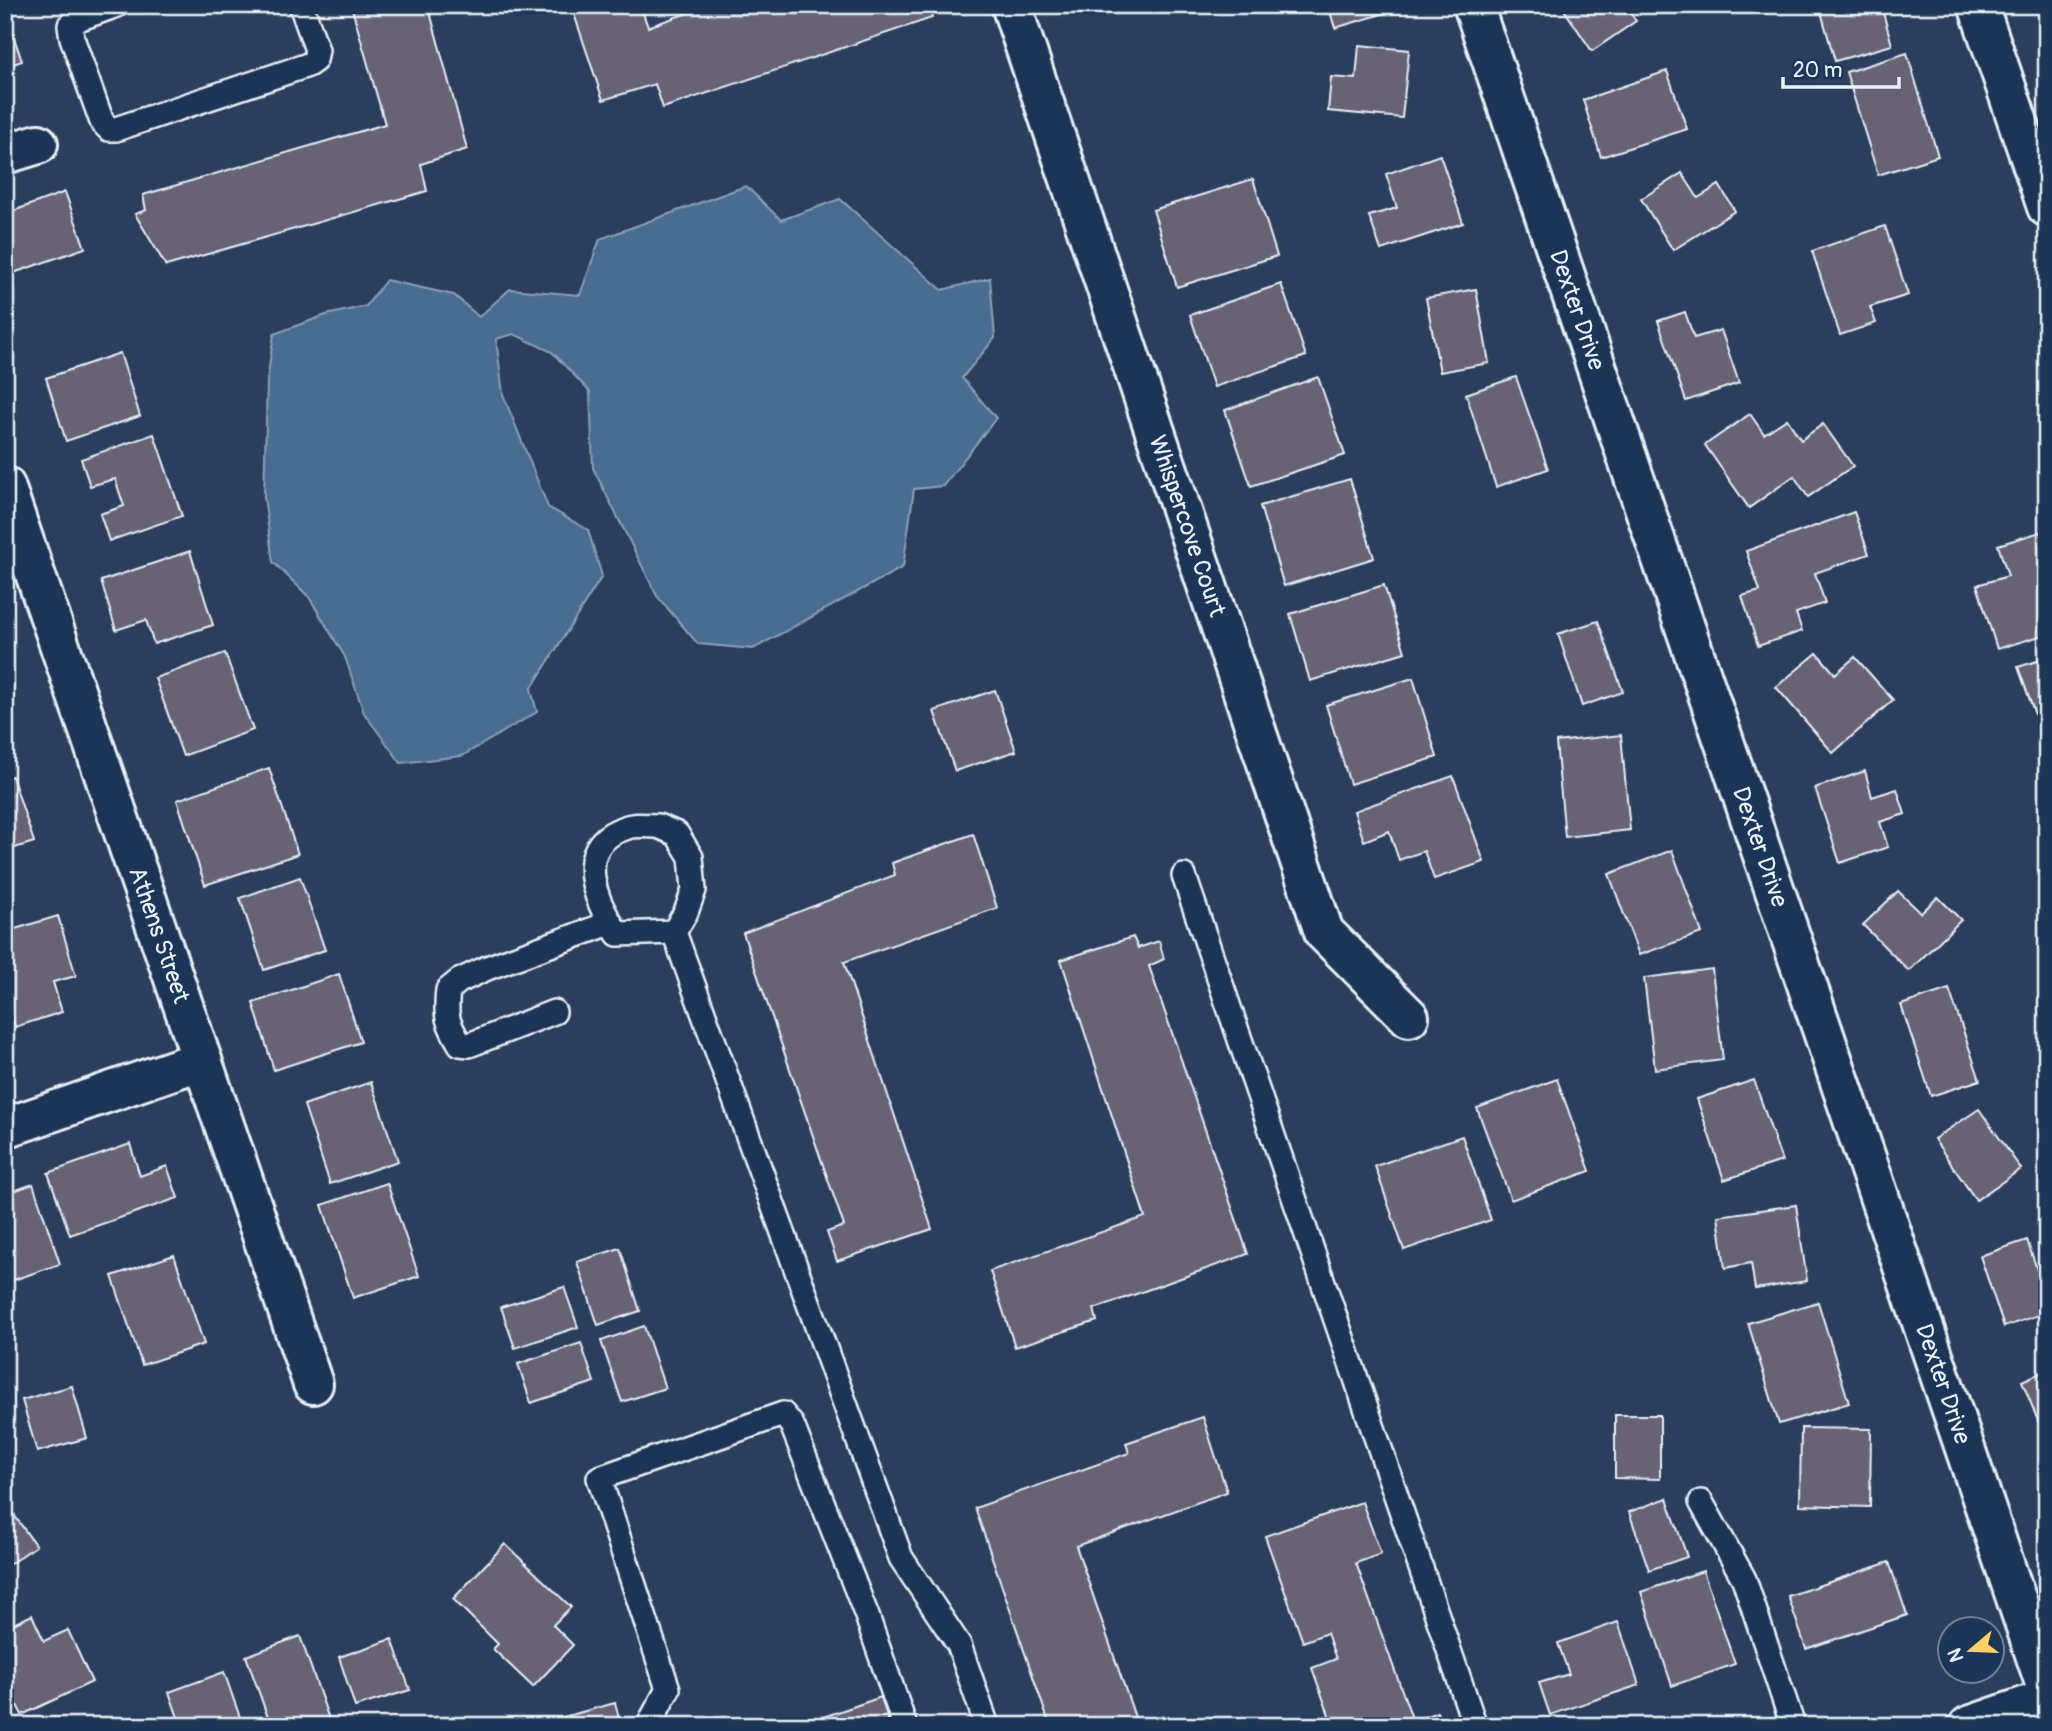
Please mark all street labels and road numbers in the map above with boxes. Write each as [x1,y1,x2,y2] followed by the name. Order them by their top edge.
[1543,246,1611,374] street label: Dexter Drive
[1142,432,1232,621] street label: Whispercove Court
[1726,783,1794,911] street label: Dexter Drive
[122,863,196,1007] street label: Athens Street
[1909,1320,1977,1448] street label: Dexter Drive

